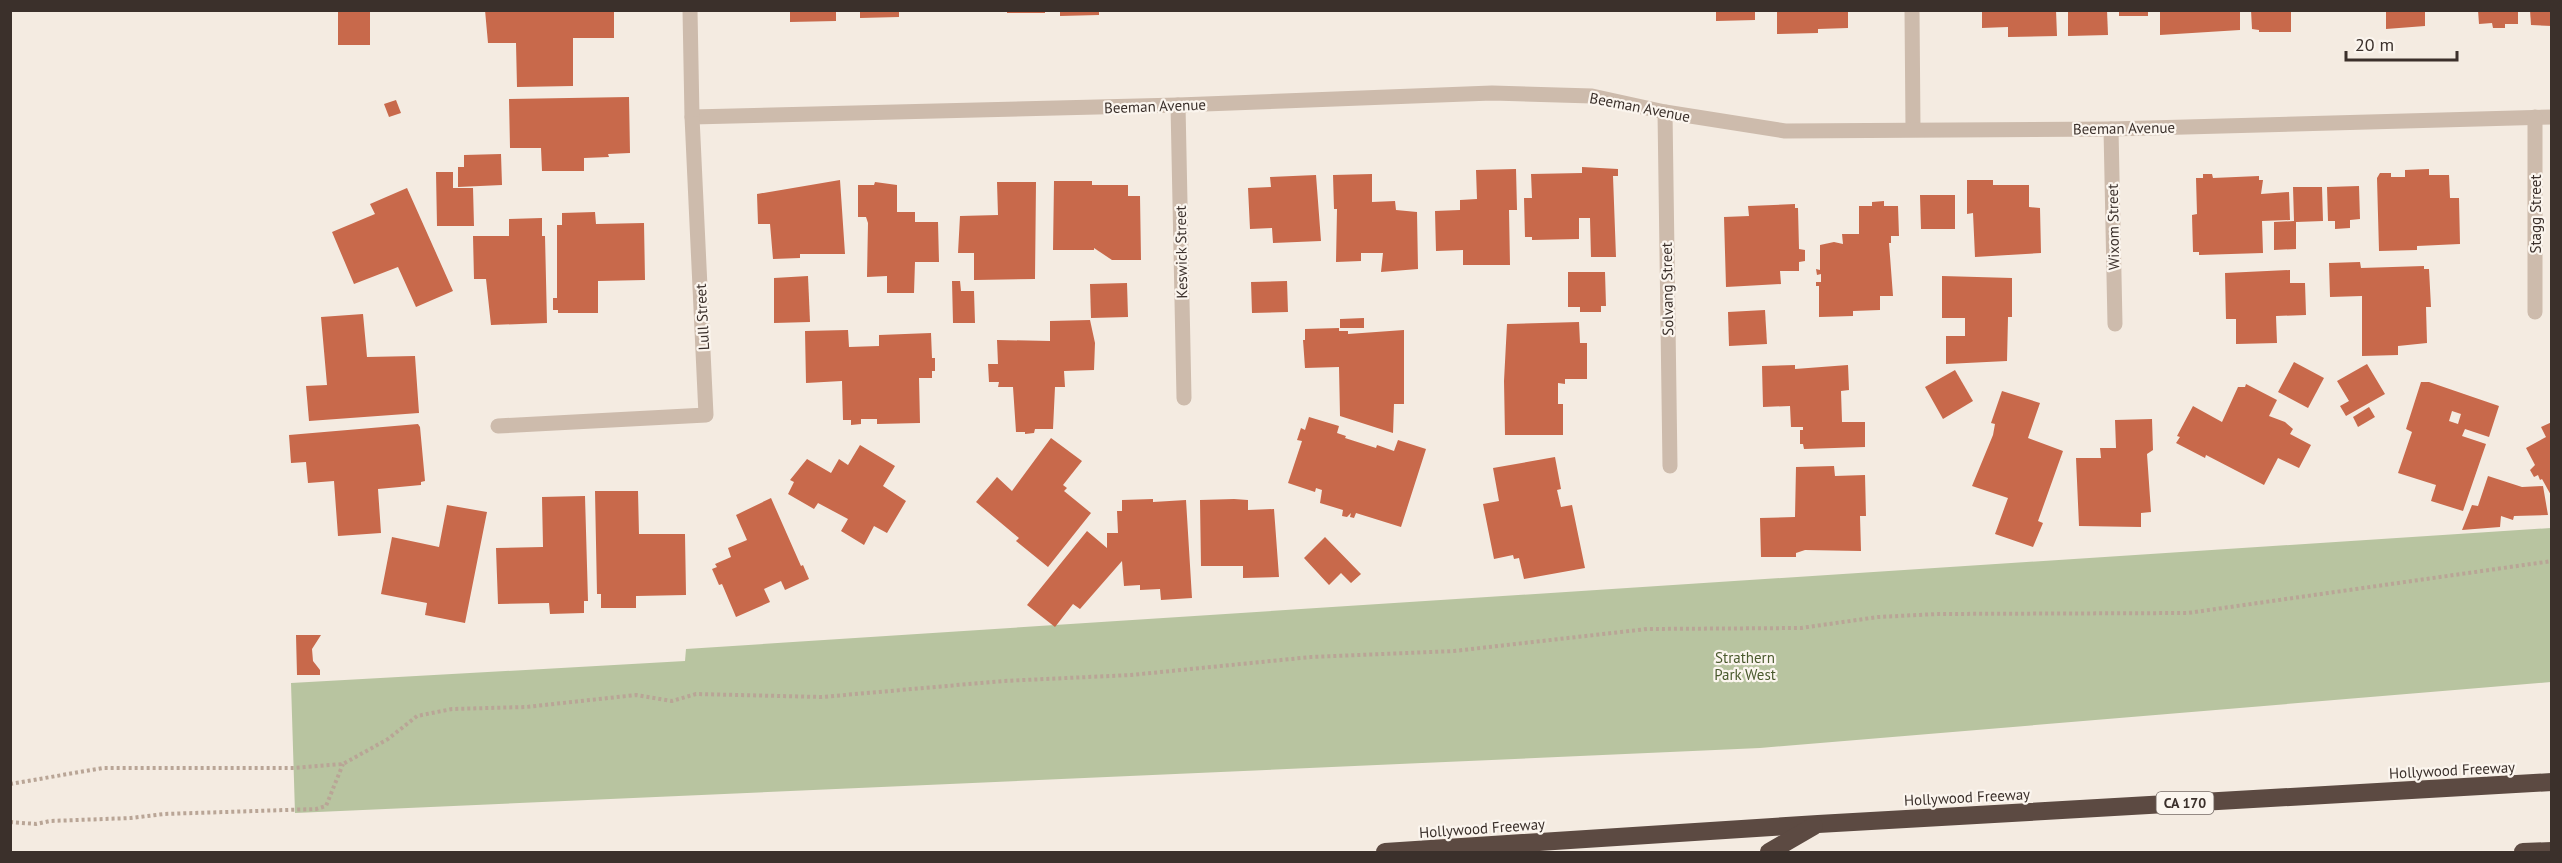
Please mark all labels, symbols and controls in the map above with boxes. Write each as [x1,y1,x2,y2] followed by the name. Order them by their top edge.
[2346,24,2457,62] scale bar
[2355,33,2394,56] text: 20 m
[1588,88,1692,126] street label: Beeman Avenue
[1104,95,1206,117] street label: Beeman Avenue
[2073,118,2175,138] street label: Beeman Avenue
[2526,175,2545,253] street label: Stagg Street
[2103,184,2123,270] street label: Wixom Street
[1171,205,1191,299] street label: Keswick Street
[1657,242,1677,336] street label: Solvang Street
[691,283,713,351] street label: Lull Street
[1714,648,1776,684] park label: Strathern Park West
[2388,757,2516,783] street label: Hollywood Freeway
[1903,784,2031,810] street label: Hollywood Freeway
[2156,792,2214,814] road number: CA 170
[1418,814,1546,842] street label: Hollywood Freeway

